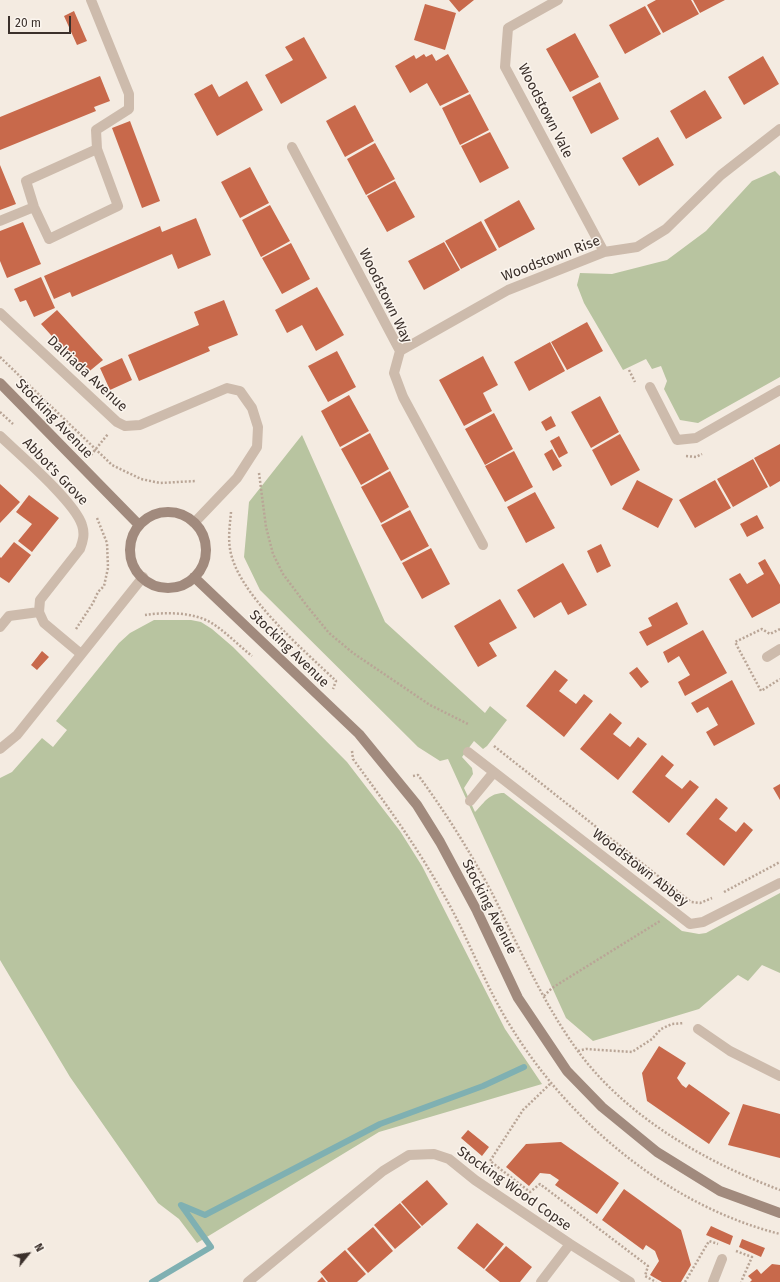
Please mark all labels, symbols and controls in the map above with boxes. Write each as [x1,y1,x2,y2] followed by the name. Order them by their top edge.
[10,8,73,34] scale bar
[15,16,41,30] text: 20 m
[514,61,576,161] street label: Woodstown Vale
[499,232,603,286] street label: Woodstown Rise
[355,246,415,346] street label: Woodstown Way
[43,333,131,415] street label: Dalriada Avenue
[12,376,96,462] street label: Stocking Avenue
[19,435,91,509] street label: Abbot's Grove
[246,607,332,691] street label: Stocking Avenue
[589,825,691,911] street label: Woodstown Abbey
[458,857,520,957] street label: Stocking Avenue
[454,1143,574,1235] street label: Stocking Wood Copse
[8,1234,48,1274] north arrow
[31,1241,46,1254] text: N

